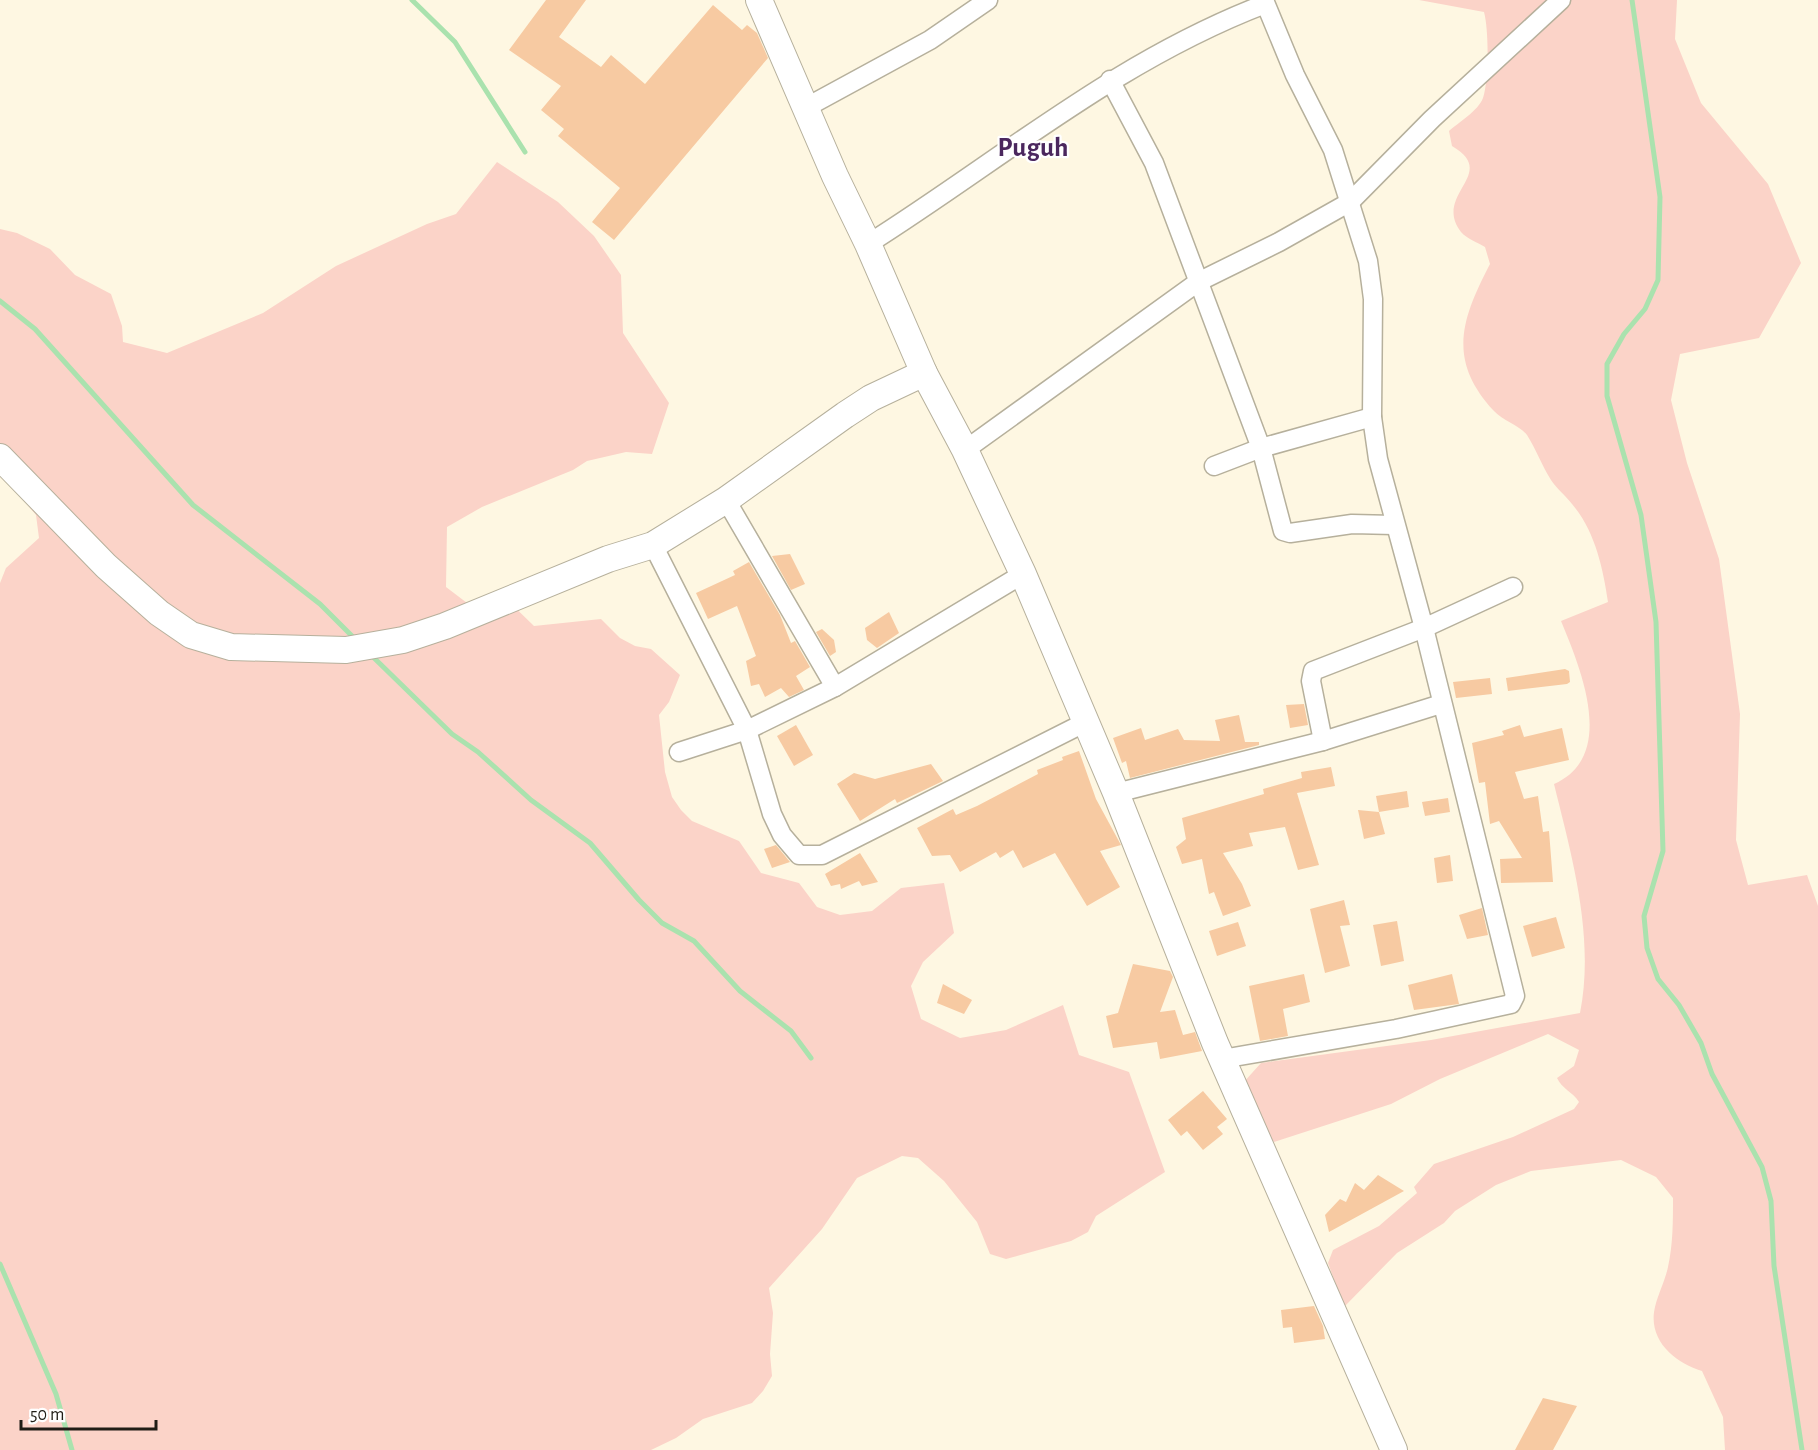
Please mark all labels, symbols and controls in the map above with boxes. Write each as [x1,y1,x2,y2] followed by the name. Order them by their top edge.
[998,134,1068,161] district label: Puguh
[21,1393,156,1431] scale bar
[30,1406,64,1424] text: 50 m

